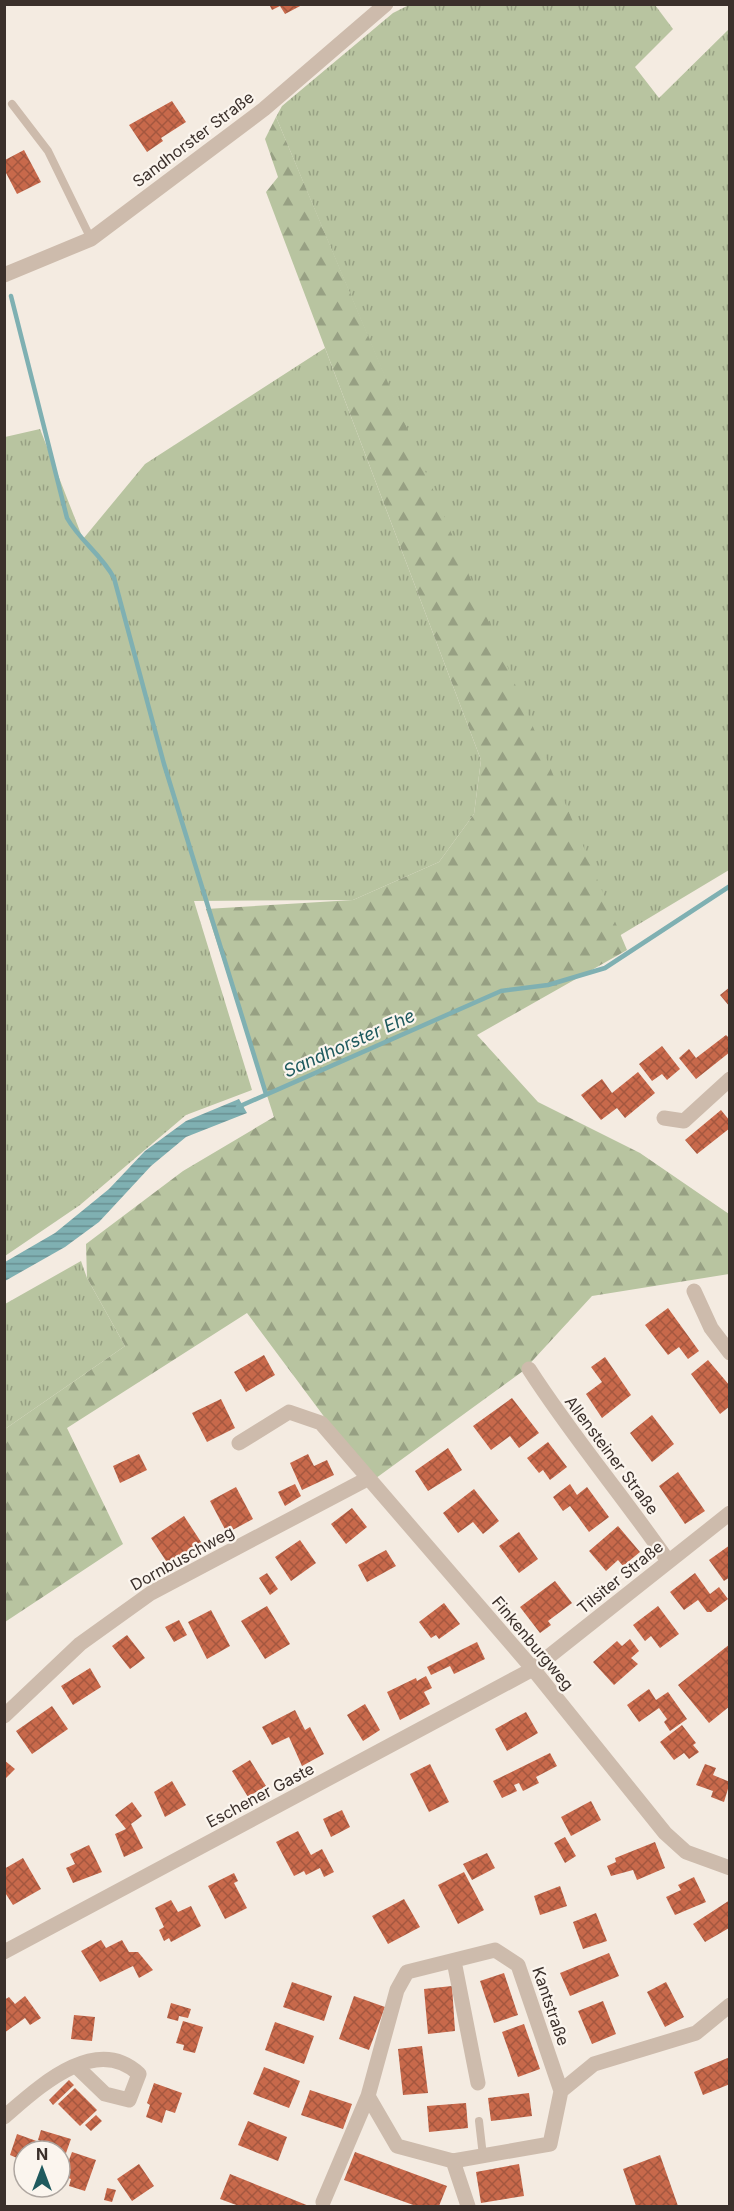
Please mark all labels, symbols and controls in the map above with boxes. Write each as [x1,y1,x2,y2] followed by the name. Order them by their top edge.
[128,87,258,191] street label: Sandhorster Straße
[280,1005,418,1081] water label: Sandhorster Ehe
[561,1392,663,1518] street label: Allensteiner Straße
[127,1521,237,1595] street label: Dornbuschweg
[573,1536,667,1618] street label: Tilsiter Straße
[488,1592,578,1694] street label: Finkenburgweg
[203,1758,317,1832] street label: Eschener Gaste
[528,1964,574,2048] street label: Kantstraße
[12,2139,72,2199] north arrow
[36,2144,48,2164] text: N

